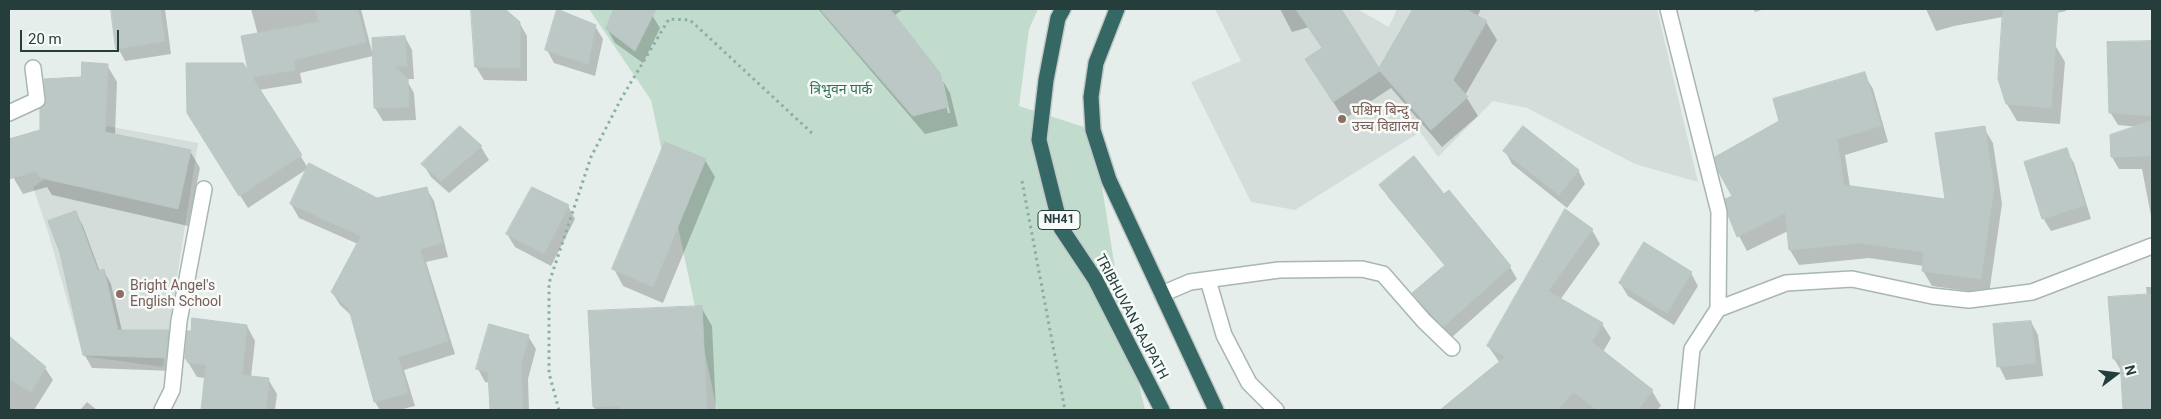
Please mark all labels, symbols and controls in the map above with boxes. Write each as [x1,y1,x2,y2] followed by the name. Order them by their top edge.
[22,20,121,52] scale bar
[28,30,62,48] text: 20 m
[810,82,872,98] park label: त्रिभुवन पार्क
[1352,103,1419,136] place label: पश्चिम बिन्दु उच्च विद्यालय
[1336,113,1348,125] marker: पश्चिम बिन्दु उच्च विद्यालय
[1038,210,1080,230] road number: NH41
[1091,251,1171,383] street label: TRIBHUVAN RAJPATH
[130,278,221,310] place label: Bright Angel's English School
[114,288,126,300] marker: Bright Angel's English School
[2091,349,2141,399] north arrow
[2121,363,2139,377] text: N

